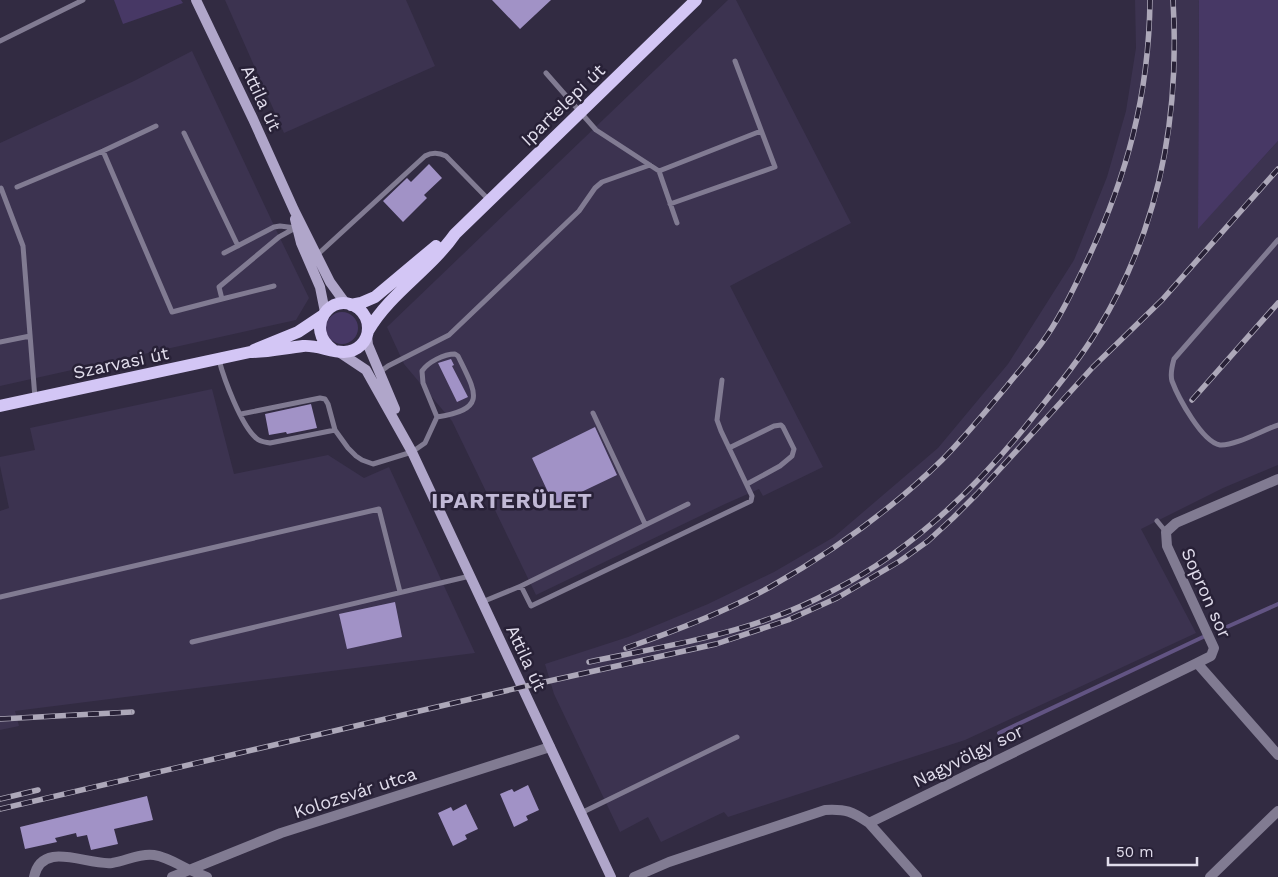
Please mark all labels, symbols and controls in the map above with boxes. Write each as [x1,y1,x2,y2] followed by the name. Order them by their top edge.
[516,59,609,150] street label: Ipartelepi út
[237,62,286,134] street label: Attila út
[71,342,171,383] street label: Szarvasi út
[431,488,593,513] district label: IPARTERÜLET
[1177,544,1236,641] street label: Sopron sor
[502,622,551,694] street label: Attila út
[909,720,1026,791] street label: Nagyvölgy sor
[291,763,419,822] street label: Kolozsvár utca
[1108,834,1197,866] scale bar
[1116,843,1153,861] text: 50 m

